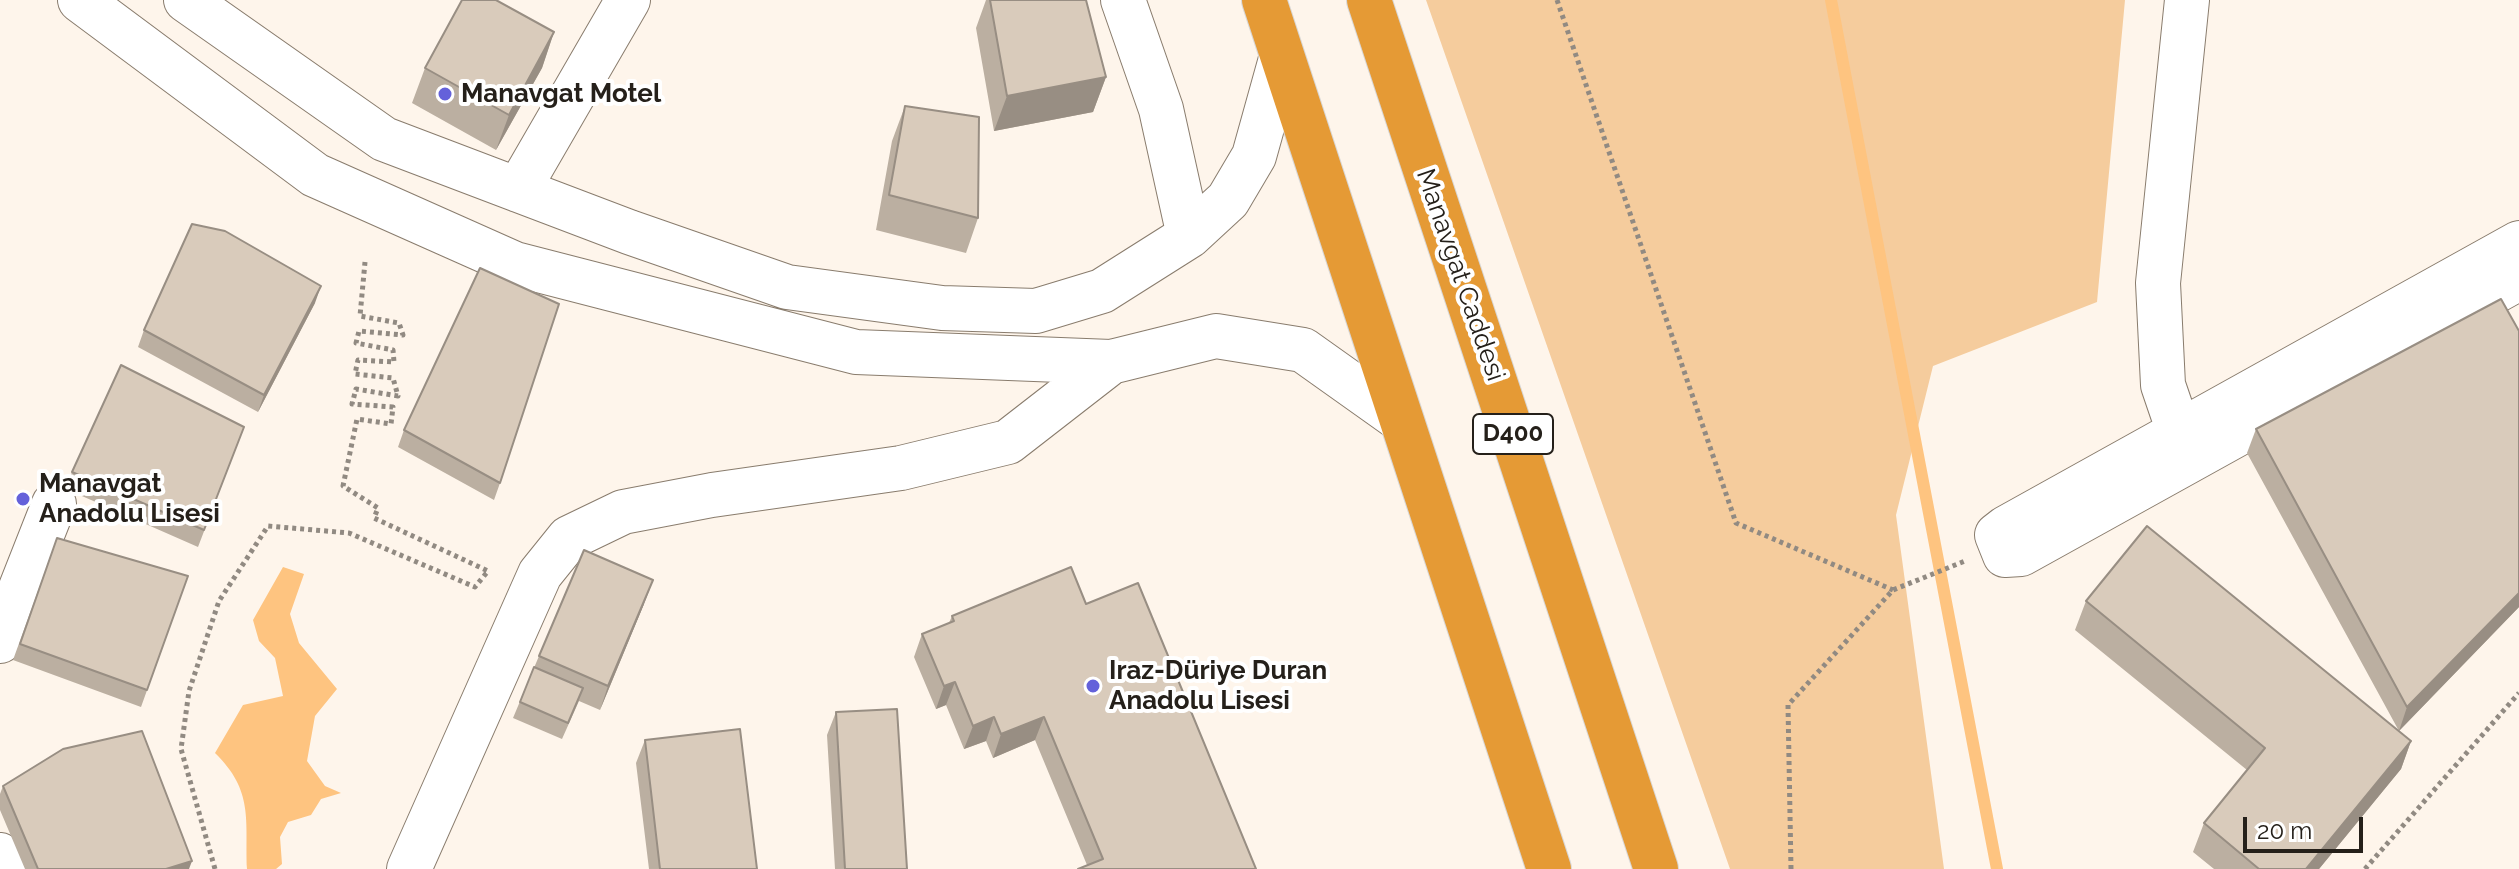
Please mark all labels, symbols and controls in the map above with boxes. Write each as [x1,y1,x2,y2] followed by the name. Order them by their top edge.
[461,78,661,110] place label: Manavgat Motel
[436,85,454,103] marker: Manavgat Motel
[1409,165,1511,385] street label: Manavgat Caddesi
[1473,414,1553,454] road number: D400
[39,468,220,530] place label: Manavgat Anadolu Lisesi
[14,490,32,508] marker: Manavgat Anadolu Lisesi
[1109,655,1327,716] place label: Iraz-Düriye Duran Anadolu Lisesi
[1084,677,1102,695] marker: Iraz-Düriye Duran Anadolu Lisesi
[2247,801,2367,851] scale bar
[2257,816,2312,845] text: 20 m

